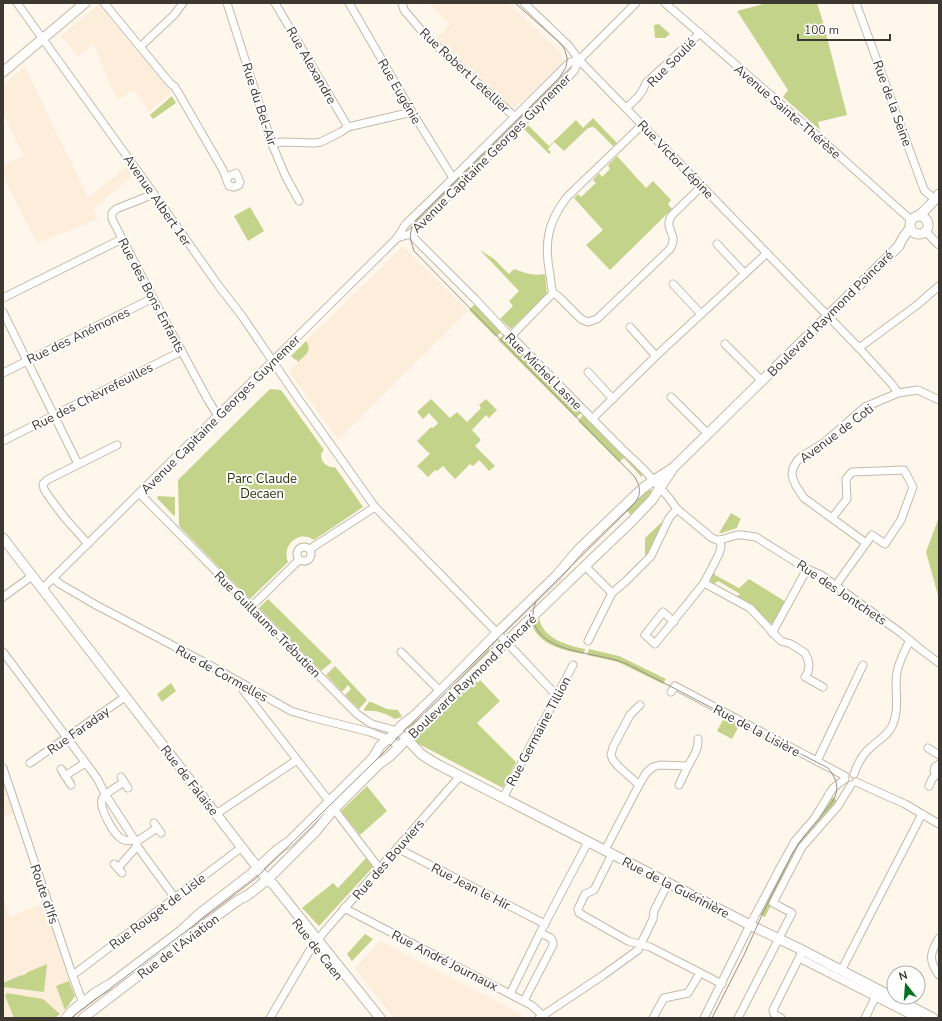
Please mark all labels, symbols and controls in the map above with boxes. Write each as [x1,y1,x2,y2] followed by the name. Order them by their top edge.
[798,16,890,42] scale bar
[804,22,839,38] text: 100 m
[282,24,341,108] street label: Rue Alexandre
[415,24,513,117] street label: Rue Robert Letellier
[643,34,700,91] street label: Rue Soulié
[373,55,425,128] street label: Rue Eugénie
[868,58,916,149] street label: Rue de la Seine
[237,60,281,148] street label: Rue du Bel-Air
[730,60,845,163] street label: Avenue Sainte-Thérèse
[408,70,576,237] street label: Avenue Capitaine Georges Guynemer
[633,116,718,203] street label: Rue Victor Lépine
[119,151,196,250] street label: Avenue Albert 1er
[113,235,189,356] street label: Rue des Bons Enfants
[764,247,898,381] street label: Boulevard Raymond Poincaré
[24,303,133,369] street label: Rue des Anémones
[501,329,586,414] street label: Rue Michel Lasne
[137,331,305,498] street label: Avenue Capitaine Georges Guynemer
[29,359,156,435] street label: Rue des Chèvrefeuilles
[796,400,877,468] street label: Avenue de Coti
[227,470,297,503] park label: Parc Claude Decaen
[793,556,890,630] street label: Rue des Jontchets
[210,567,325,682] street label: Rue Guillaume Trébutien
[405,611,541,743] street label: Boulevard Raymond Poincaré
[172,641,271,707] street label: Rue de Cormelles
[502,673,575,790] street label: Rue Germaine Tillion
[710,700,803,761] street label: Rue de la Lisière
[44,702,114,759] street label: Rue Faraday
[156,742,222,820] street label: Rue de Falaise
[349,816,429,904] street label: Rue des Bouviers
[619,853,732,923] street label: Rue de la Guérinière
[428,859,514,915] street label: Rue Jean le Hir
[25,862,63,927] street label: Route d'Ifs
[106,869,210,954] street label: Rue Rouget de Lisle
[134,910,223,984] street label: Rue de l'Aviation
[287,915,347,984] street label: Rue de Caen
[388,926,501,996] street label: Rue André Journaux
[886,965,926,1005] north arrow
[897,968,909,984] text: N

